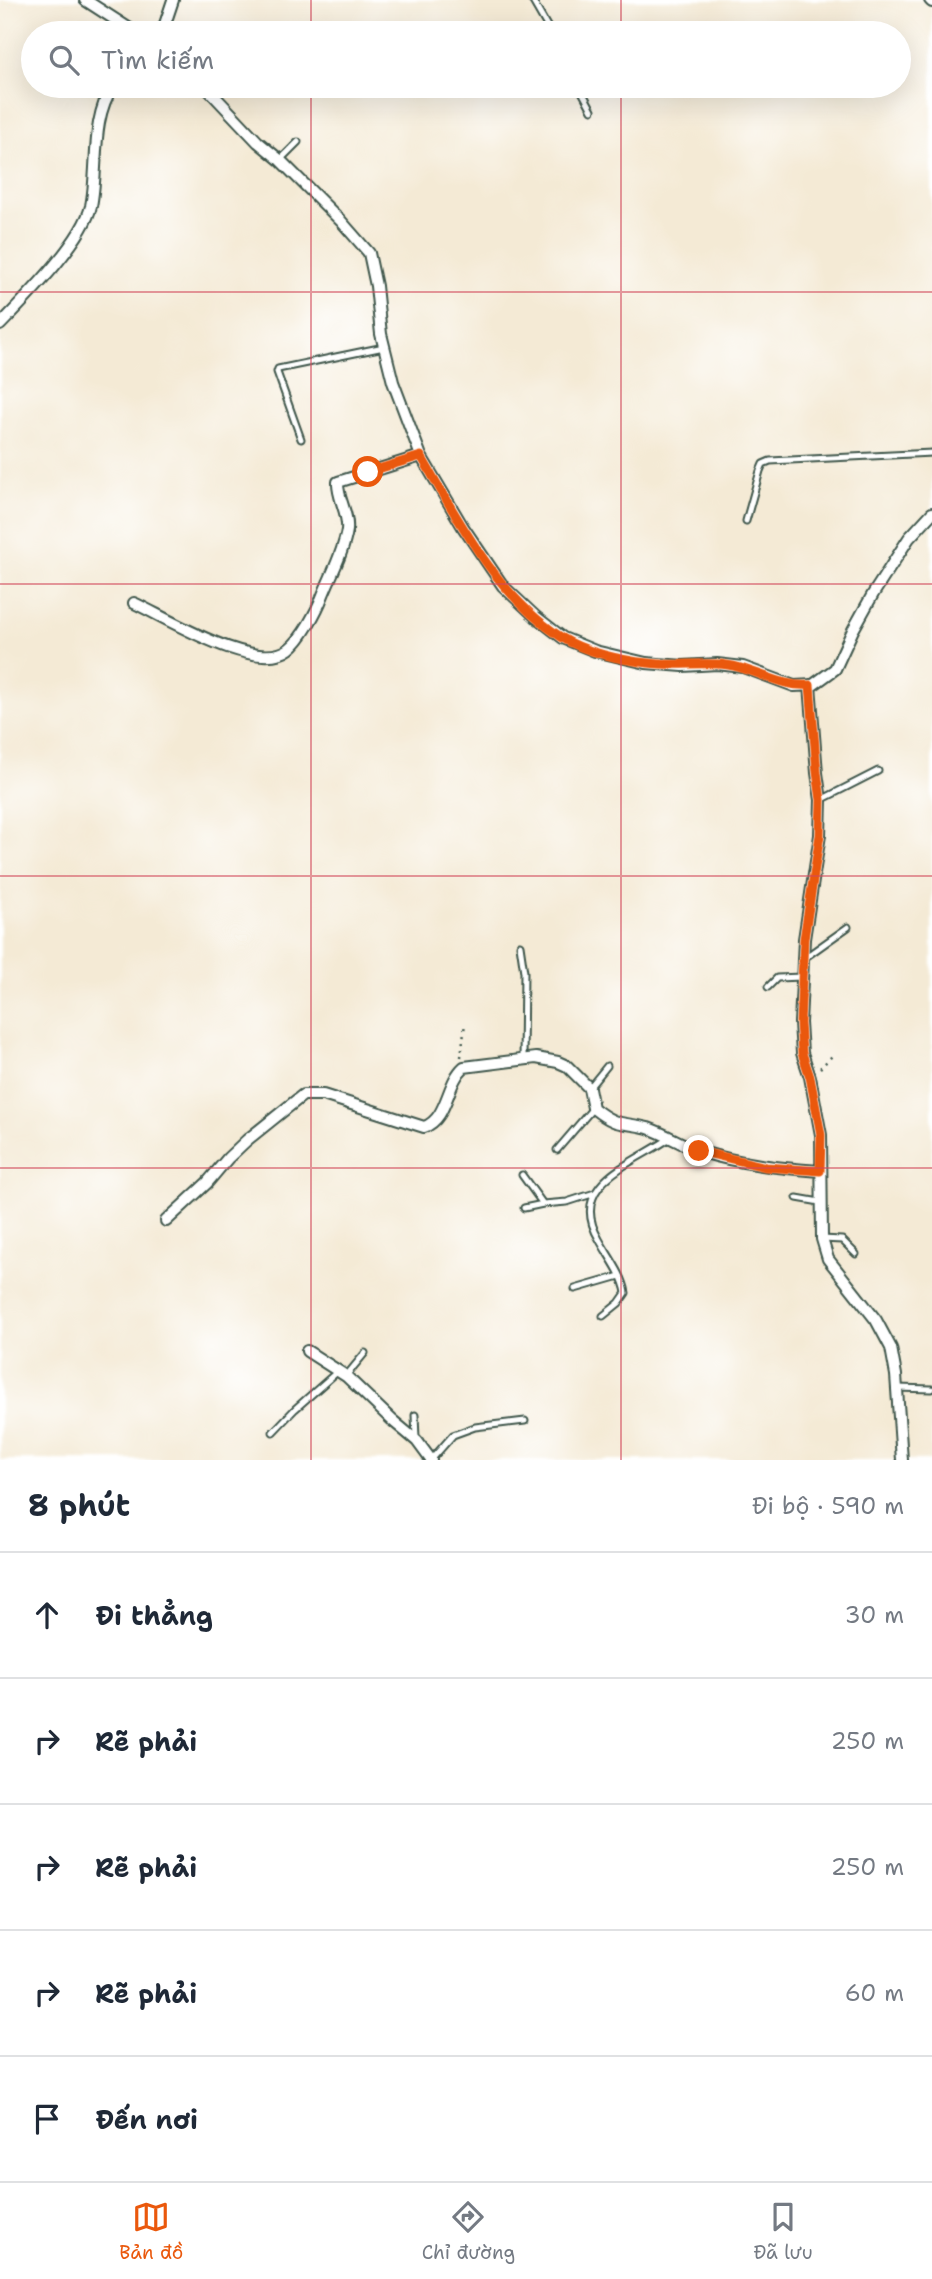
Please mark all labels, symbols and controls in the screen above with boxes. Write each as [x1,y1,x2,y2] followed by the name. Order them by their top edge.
[21,21,911,98] search box
[45,41,83,79] icon: search
[101,42,214,77] text: Tìm kiếm
[352,456,383,487] route start
[683,1135,714,1166] route end
[28,1485,130,1526] text: 8 phút
[752,1491,904,1521] text: Đi bộ · 590 m
[28,1596,66,1634] icon: ahead
[95,1598,213,1633] text: Đi thẳng
[845,1600,904,1630] text: 30 m
[28,1722,66,1760] icon: right
[95,1724,197,1759] text: Rẽ phải
[831,1726,904,1756] text: 250 m
[28,1848,66,1886] icon: right
[95,1850,197,1885] text: Rẽ phải
[831,1852,904,1882] text: 250 m
[28,1974,66,2012] icon: right
[95,1976,197,2011] text: Rẽ phải
[845,1978,904,2008] text: 60 m
[28,2100,66,2138] icon: arrive
[95,2102,198,2137] text: Đến nơi
[119,2198,183,2265] tab: Bản đồ
[422,2198,515,2265] tab: Chỉ đường
[753,2198,813,2265] tab: Đã lưu

